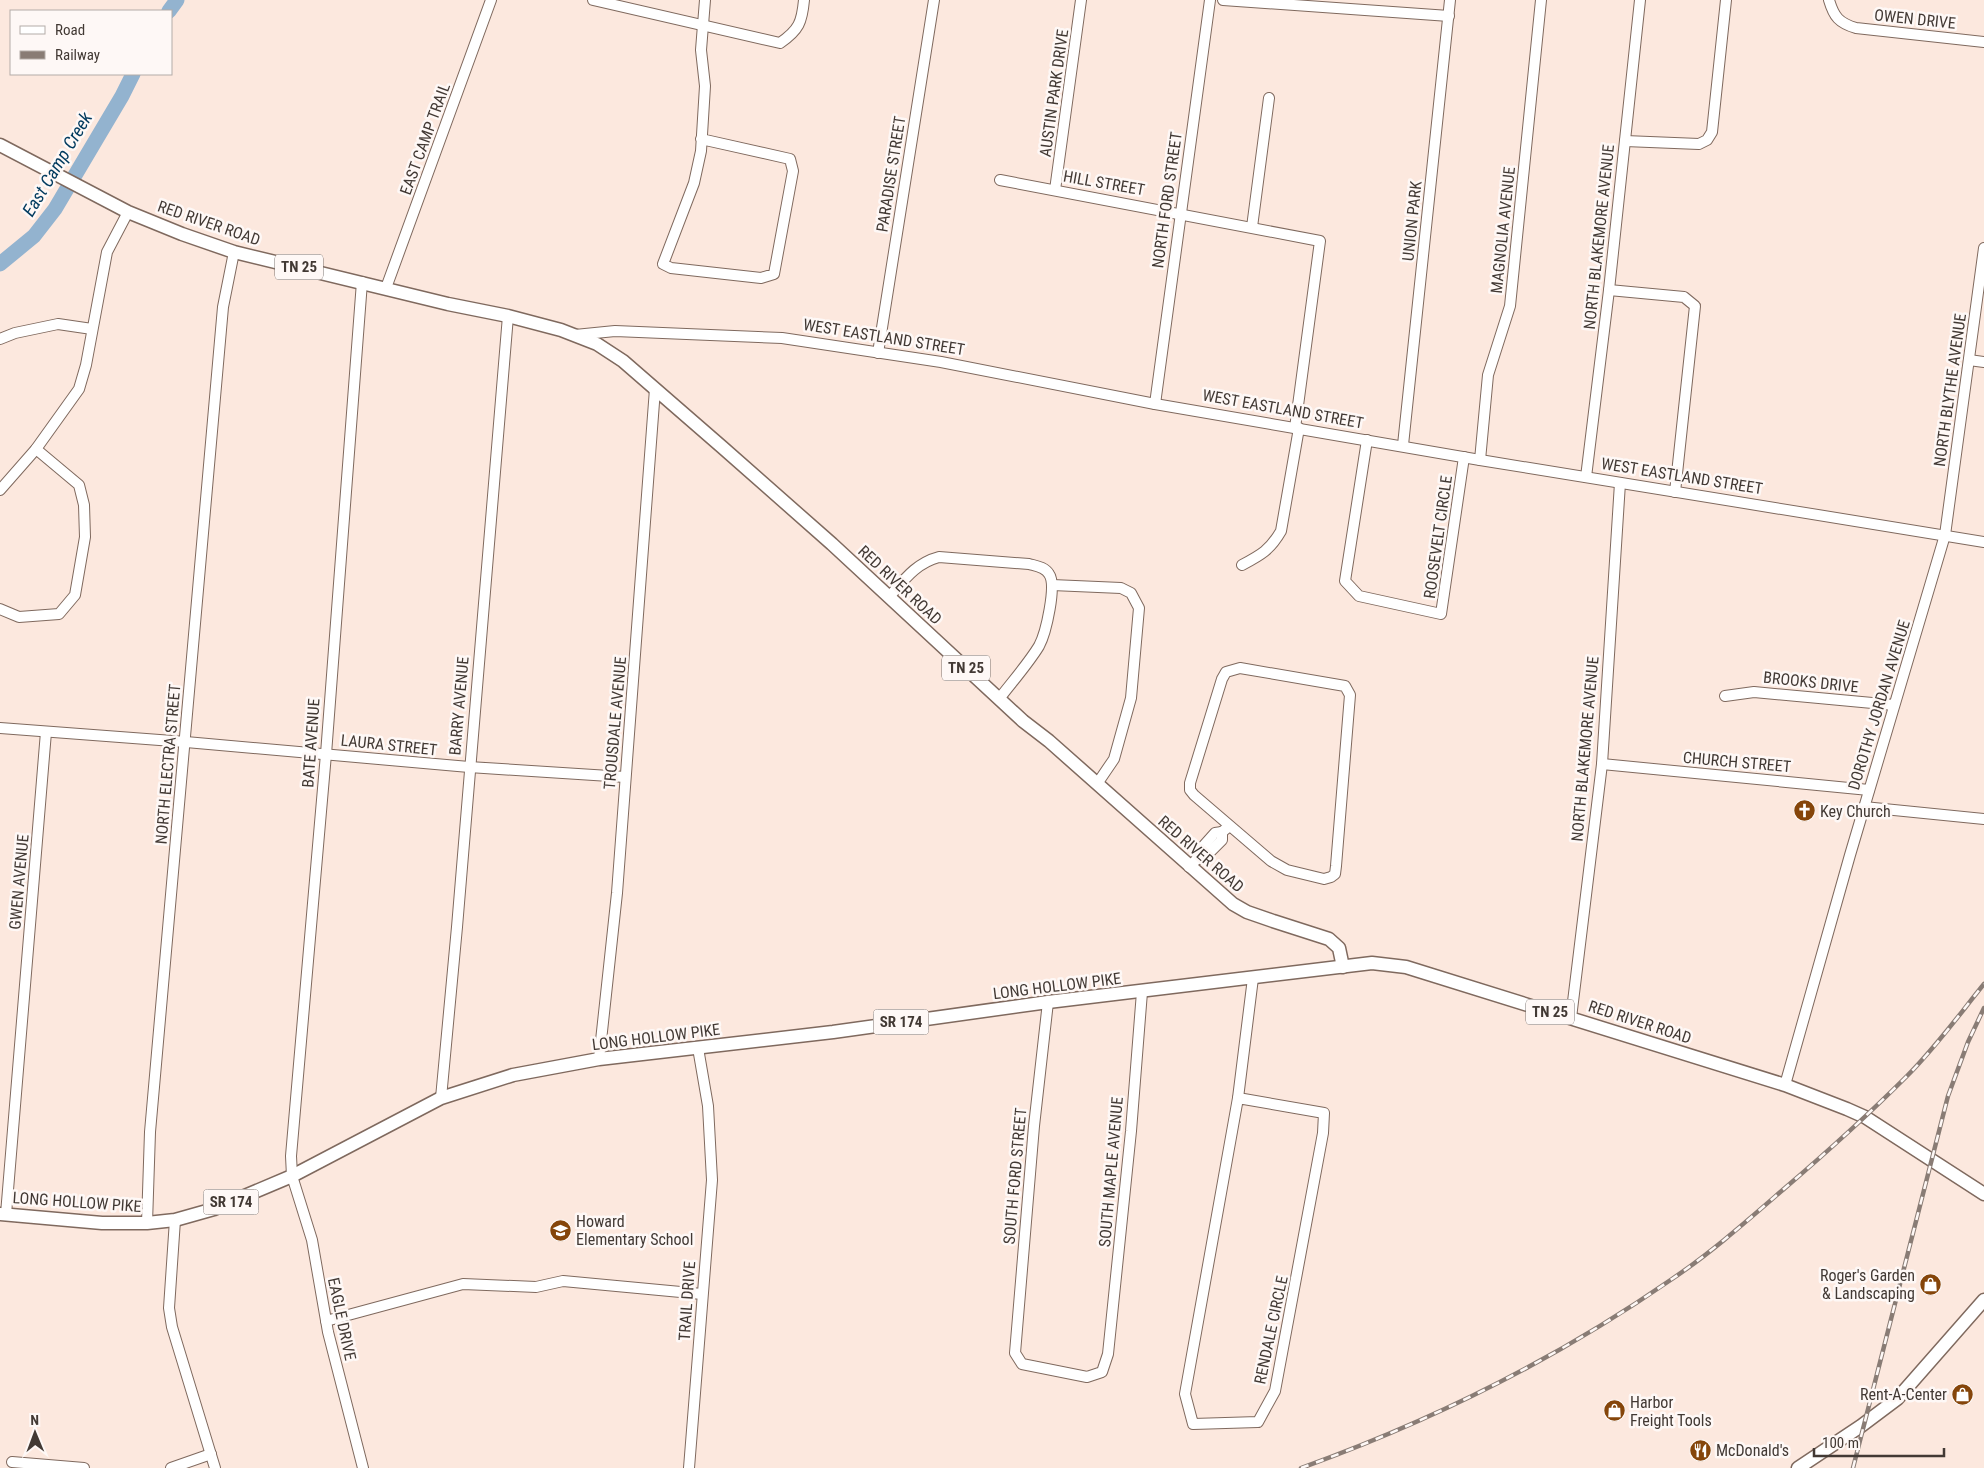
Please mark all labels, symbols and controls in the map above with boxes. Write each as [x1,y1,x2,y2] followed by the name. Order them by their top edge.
[1873,5,1957,33] street label: OWEN DRIVE
[10,10,172,75] legend
[55,21,85,39] text: Road
[1036,28,1072,158] street label: AUSTIN PARK DRIVE
[55,46,100,64] text: Railway
[396,80,454,197] street label: EAST CAMP TRAIL
[18,107,97,220] water label: East Camp Creek
[872,115,910,233] street label: PARADISE STREET
[1148,131,1186,269] street label: NORTH FORD STREET
[1580,144,1618,330] street label: NORTH BLAKEMORE AVENUE
[1062,166,1146,200] street label: HILL STREET
[1487,166,1519,294] street label: MAGNOLIA AVENUE
[1398,180,1426,262] street label: UNION PARK
[155,197,263,249] street label: RED RIVER ROAD
[275,254,323,280] road number: TN 25
[1930,312,1970,468] street label: NORTH BLYTHE AVENUE
[802,315,966,359] street label: WEST EASTLAND STREET
[1201,385,1365,433] street label: WEST EASTLAND STREET
[1600,454,1764,498] street label: WEST EASTLAND STREET
[1420,474,1456,600] street label: ROOSEVELT CIRCLE
[854,542,946,628] street label: RED RIVER ROAD
[1844,618,1914,792] street label: DOROTHY JORDAN AVENUE
[445,656,473,756] street label: BARRY AVENUE
[600,656,630,790] street label: TROUSDALE AVENUE
[942,656,990,680] road number: TN 25
[1567,656,1603,842] street label: NORTH BLAKEMORE AVENUE
[1762,668,1860,696] street label: BROOKS DRIVE
[152,683,184,845] street label: NORTH ELECTRA STREET
[298,698,324,788] street label: BATE AVENUE
[340,730,438,760] street label: LAURA STREET
[1682,748,1792,776] street label: CHURCH STREET
[1792,799,1816,823] church icon: Key Church
[1820,802,1891,821] place label: Key Church
[1154,812,1248,896] street label: RED RIVER ROAD
[5,834,33,930] street label: GWEN AVENUE
[992,969,1122,1003] street label: LONG HOLLOW PIKE
[1586,996,1694,1048] street label: RED RIVER ROAD
[1526,1000,1574,1024] road number: TN 25
[874,1010,928,1034] road number: SR 174
[591,1020,721,1054] street label: LONG HOLLOW PIKE
[1095,1096,1127,1248] street label: SOUTH MAPLE AVENUE
[1000,1107,1030,1245] street label: SOUTH FORD STREET
[12,1188,142,1216] street label: LONG HOLLOW PIKE
[204,1190,258,1214] road number: SR 174
[576,1212,693,1249] place label: Howard Elementary School
[548,1218,572,1242] school or university icon: Howard Elementary School
[675,1260,699,1342] street label: TRAIL DRIVE
[1820,1266,1915,1303] place label: Roger's Garden & Landscaping
[1919,1272,1943,1296] shop icon: Roger's Garden & Landscaping
[1250,1274,1292,1386] street label: RENDALE CIRCLE
[324,1276,360,1362] street label: EAGLE DRIVE
[1951,1382,1975,1406] shop icon: Rent-A-Center
[1860,1385,1947,1404] place label: Rent-A-Center
[1630,1393,1712,1430] place label: Harbor Freight Tools
[1602,1399,1626,1423] shop icon: Harbor Freight Tools
[10,1408,60,1458] north arrow
[30,1412,39,1428] text: N
[1814,1426,1944,1458] scale bar
[1822,1434,1859,1452] text: 100 m
[1688,1438,1712,1462] restaurant icon: McDonald's
[1716,1441,1789,1460] place label: McDonald's

